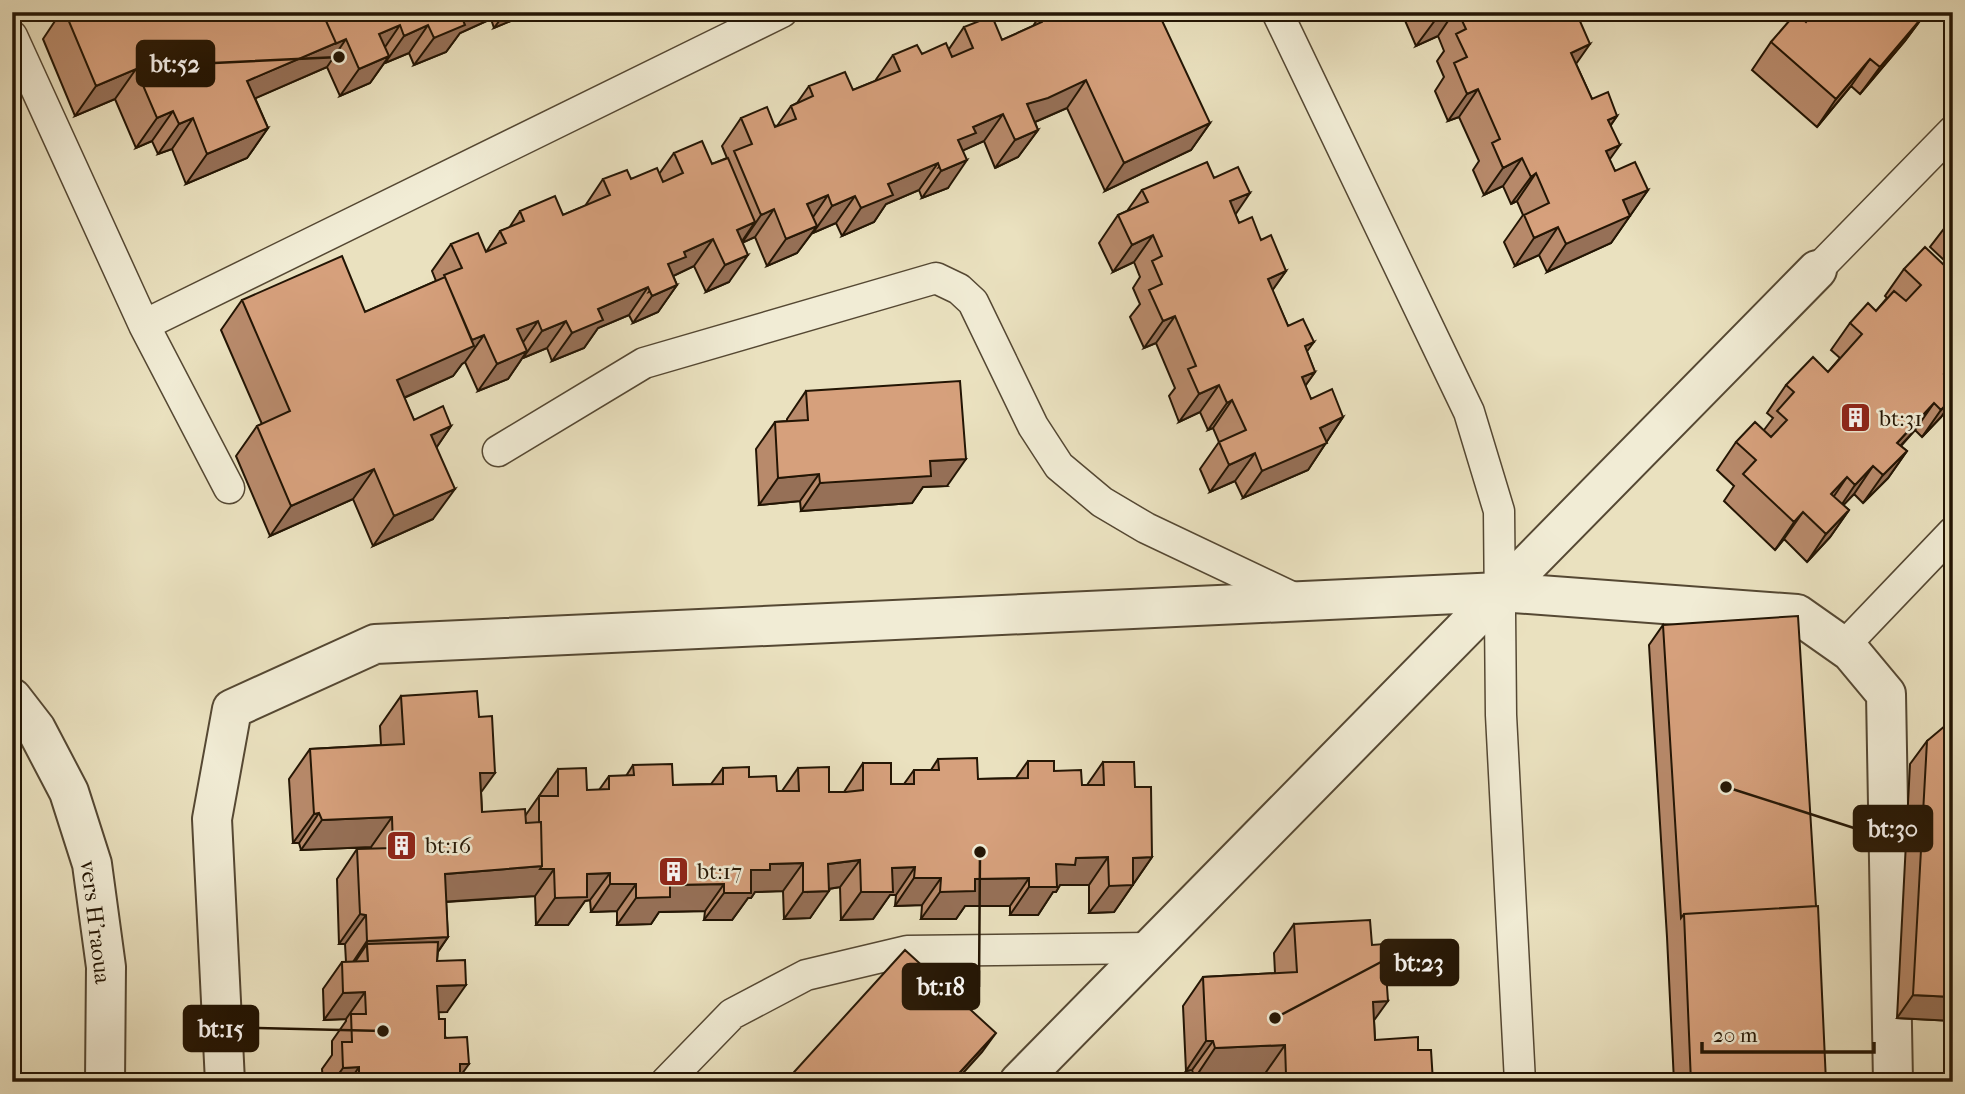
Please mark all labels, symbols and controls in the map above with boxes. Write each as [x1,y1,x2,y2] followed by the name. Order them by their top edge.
[137,41,214,86] callout: bt:52
[149,50,200,78] text: bt:52
[1839,401,1873,435] building icon: bt:31
[1878,405,1922,432] place label: bt:31
[1854,806,1932,851] callout: bt:30
[1867,815,1918,843] text: bt:30
[385,828,419,862] building icon: bt:16
[424,832,472,859] place label: bt:16
[657,854,691,888] building icon: bt:17
[696,858,742,885] place label: bt:17
[75,859,117,986] street label: vers H'raoua
[1381,940,1458,985] callout: bt:23
[1393,949,1444,977] text: bt:23
[903,964,979,1009] callout: bt:18
[916,973,965,1001] text: bt:18
[184,1006,258,1051] callout: bt:15
[1702,1010,1874,1054] scale bar
[197,1015,244,1043] text: bt:15
[1713,1023,1758,1047] text: 20 m

